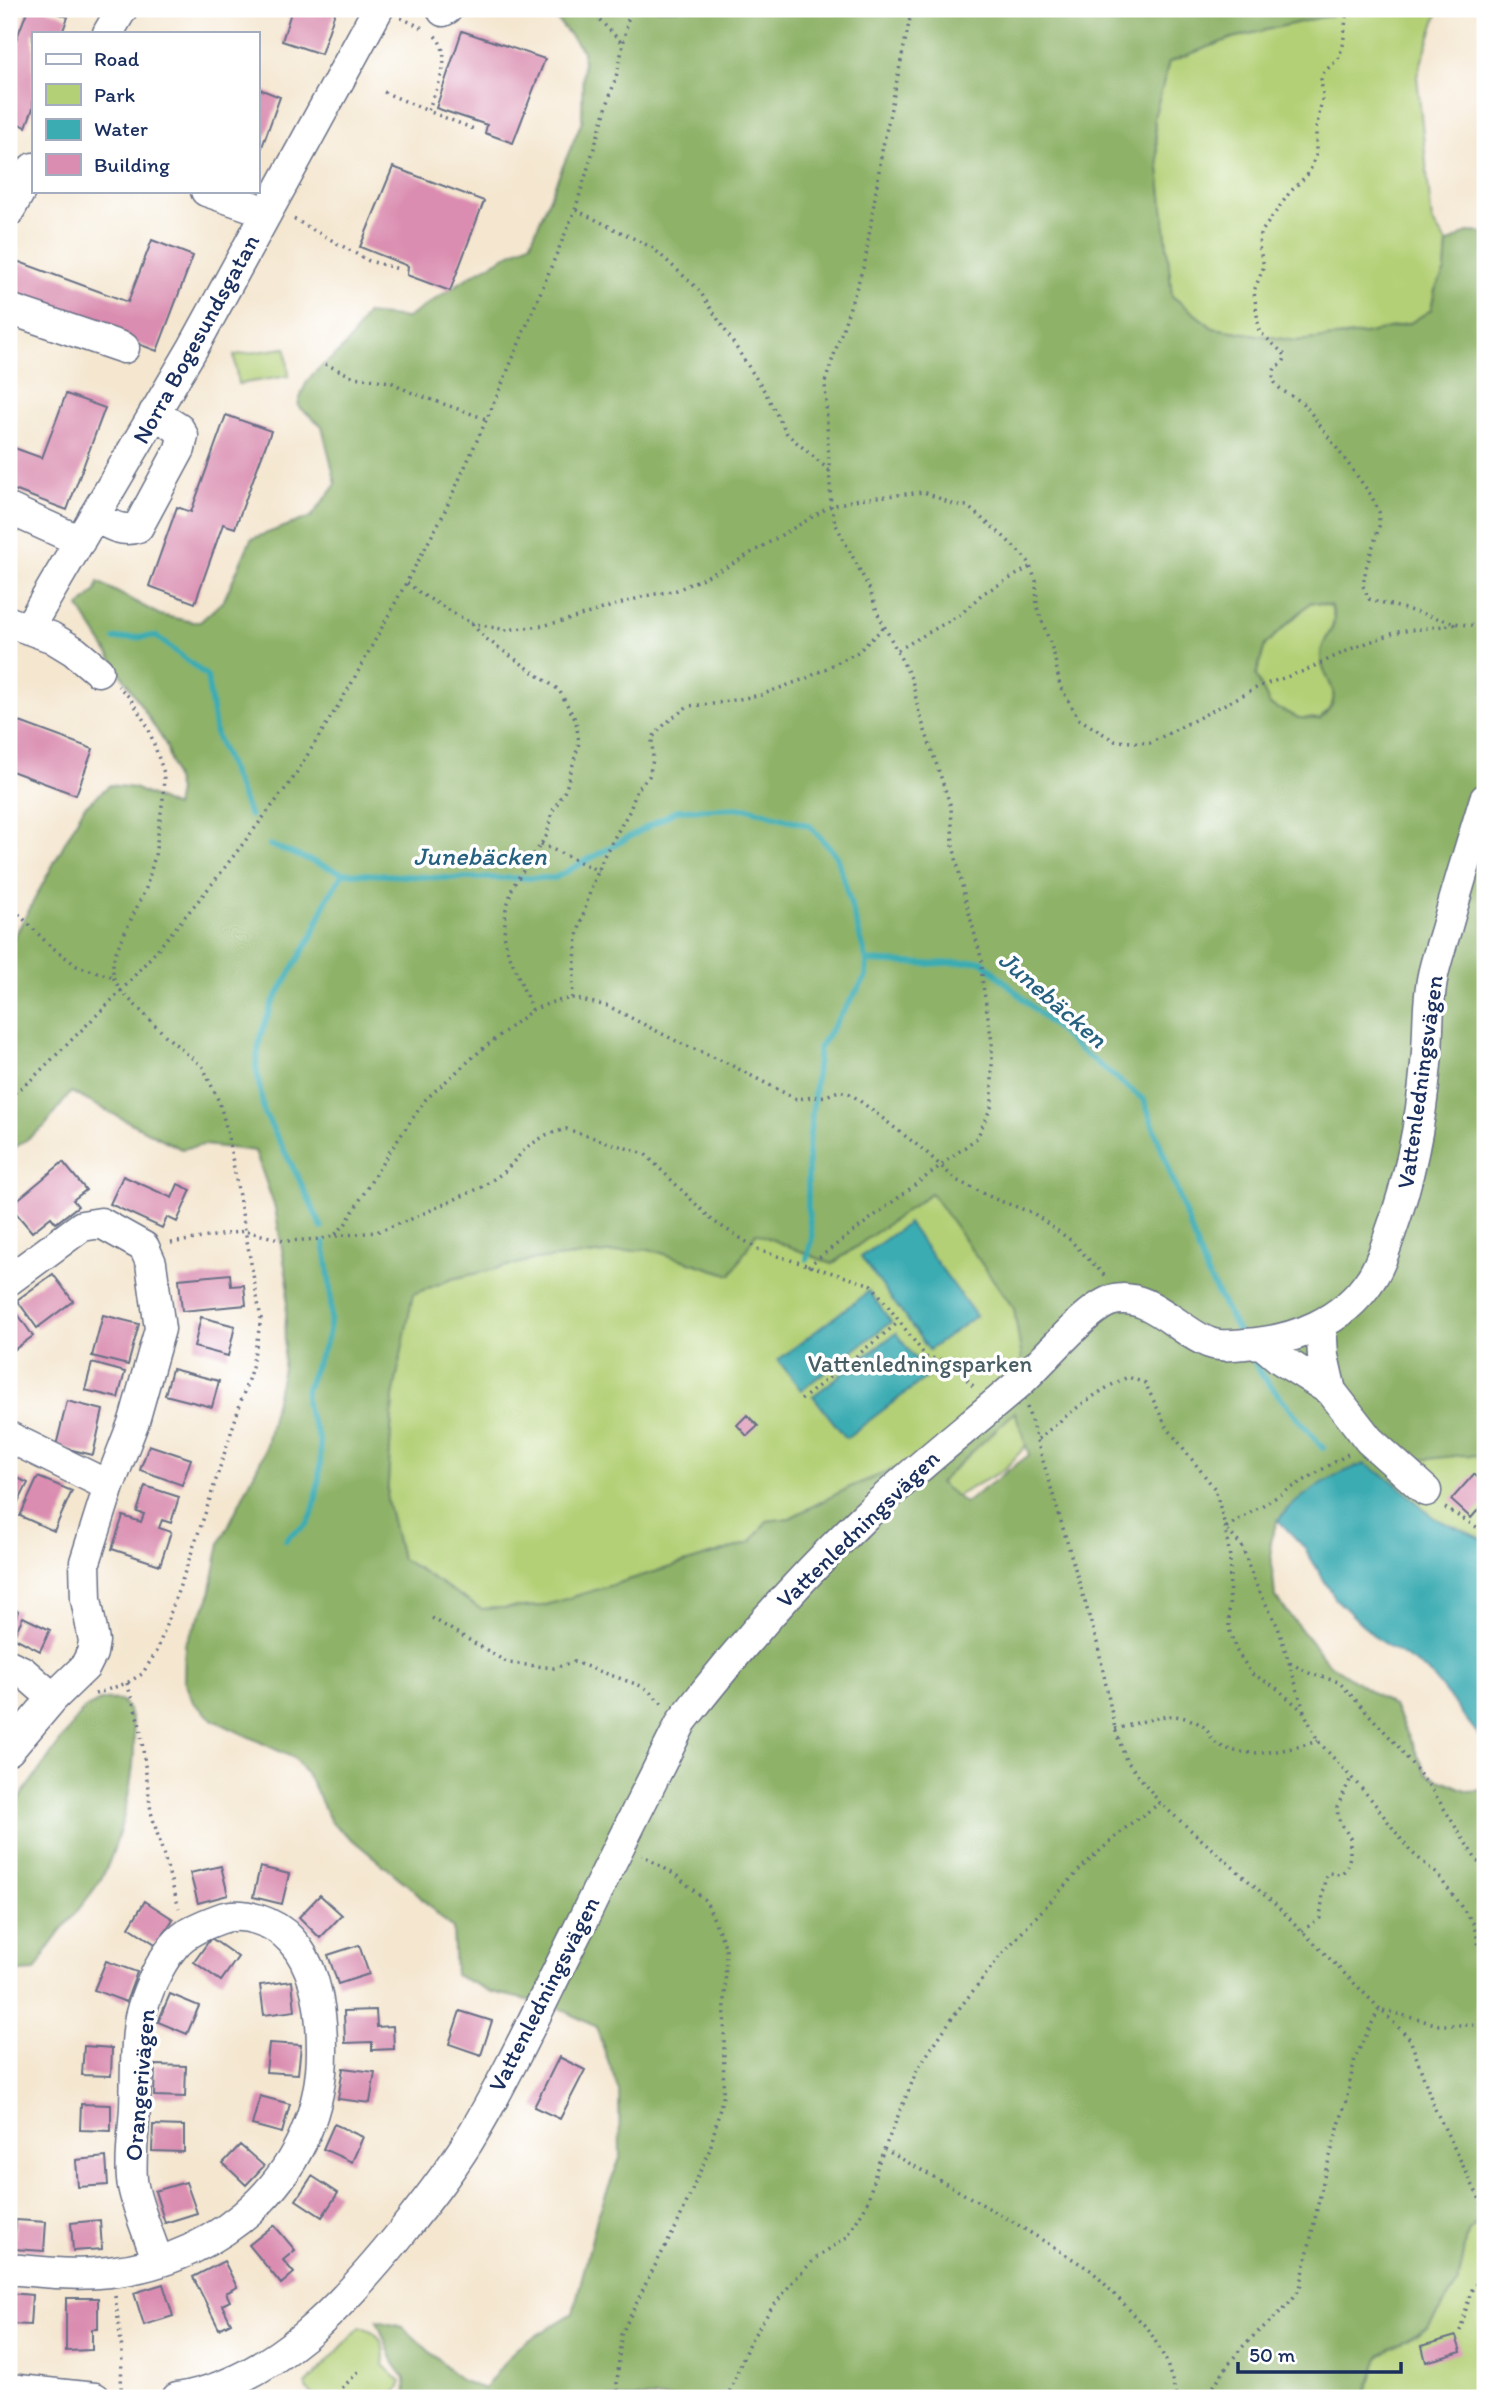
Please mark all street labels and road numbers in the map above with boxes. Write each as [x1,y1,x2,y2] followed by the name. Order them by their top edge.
[126,228,266,449] street label: Norra Bogesundsgatan
[1390,973,1449,1191] street label: Vattenledningsvägen
[770,1443,946,1614] street label: Vattenledningsvägen
[482,1891,606,2096] street label: Vattenledningsvägen
[118,2007,161,2162] street label: Orangerivägen

